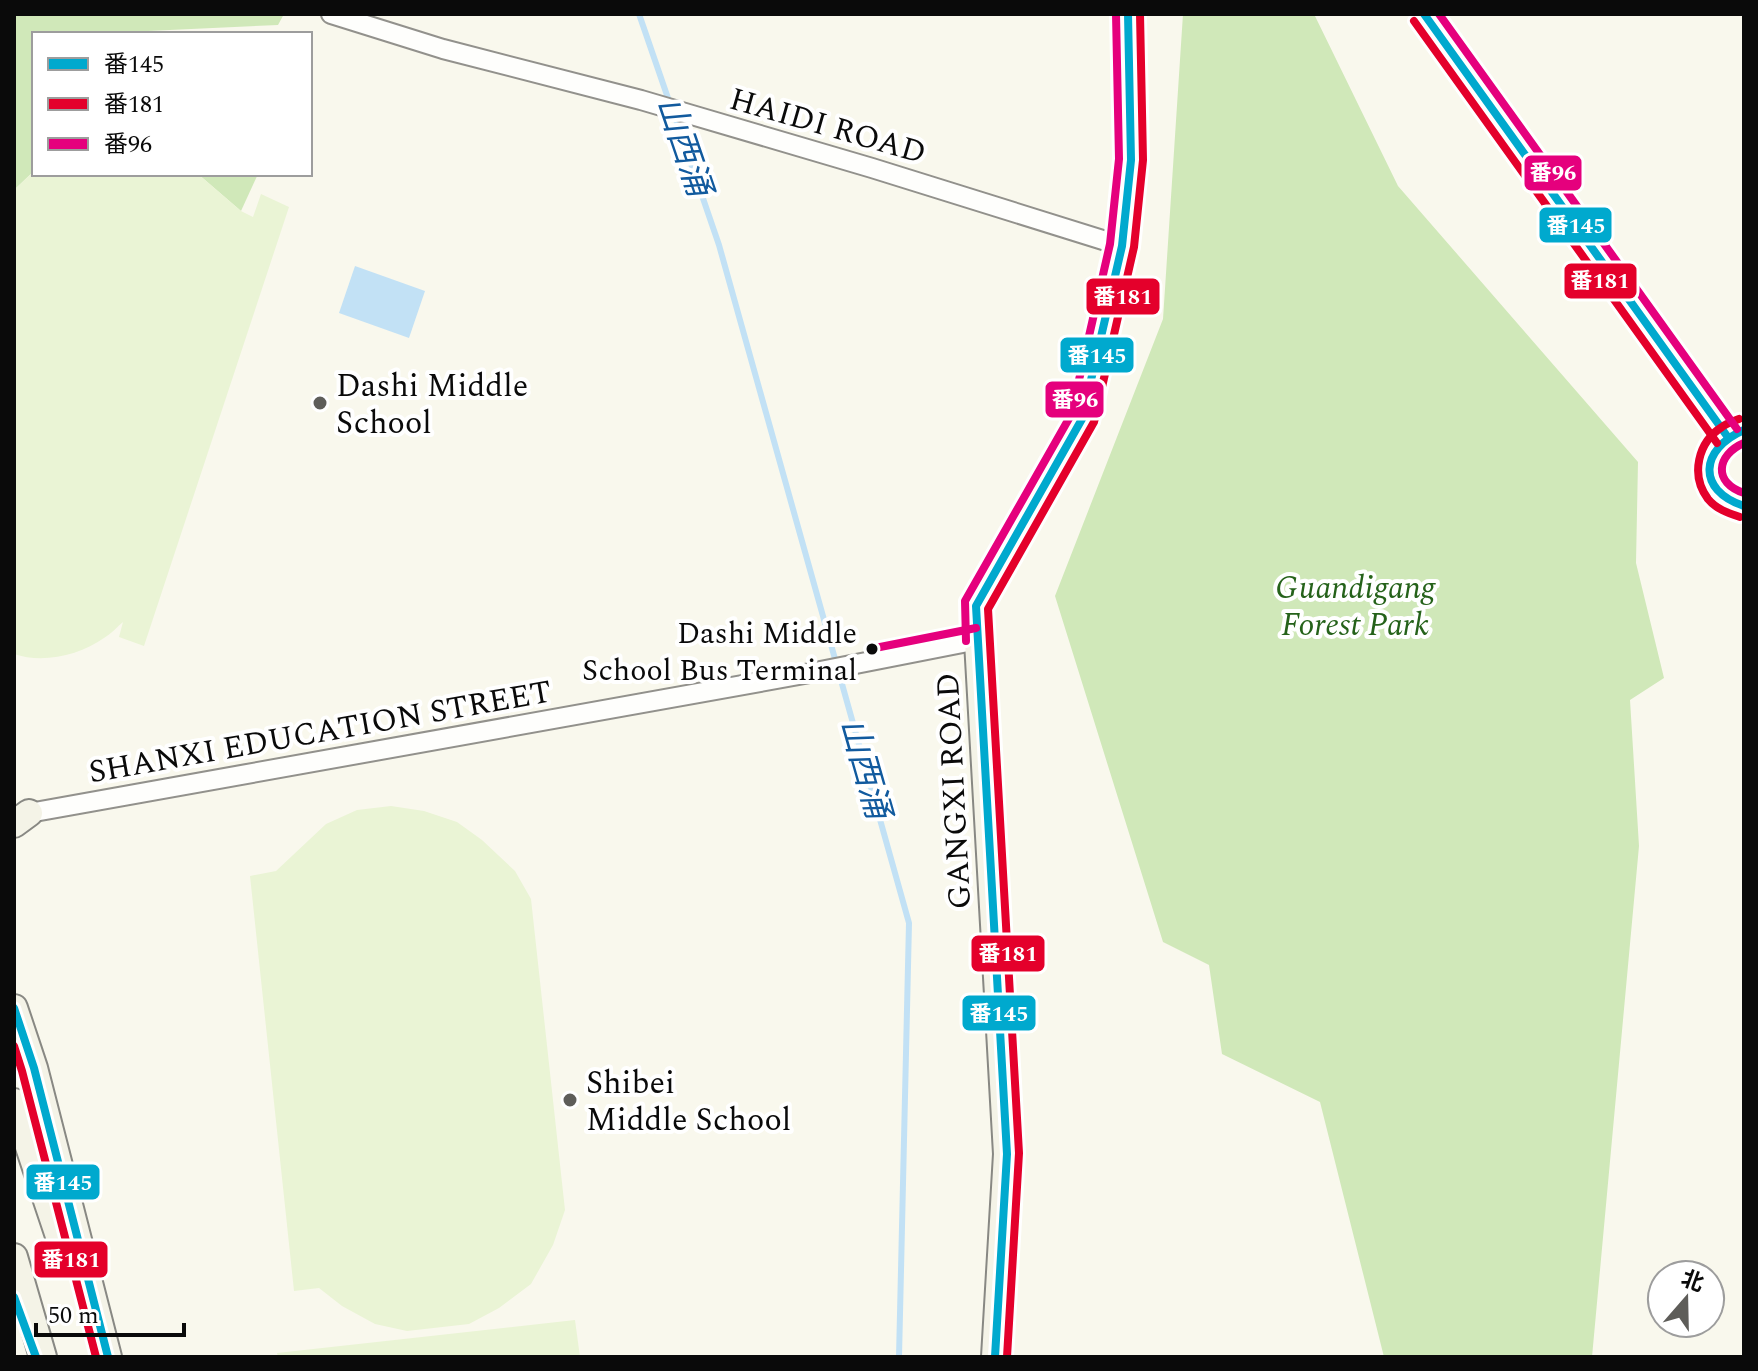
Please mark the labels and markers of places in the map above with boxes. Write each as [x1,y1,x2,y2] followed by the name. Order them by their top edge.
[336,362,528,448] place label: Dashi Middle School
[311,394,329,412] marker: Dashi Middle School
[582,611,857,694] place label: Dashi Middle School Bus Terminal
[864,641,880,657] marker: Dashi Middle School Bus Terminal
[586,1059,791,1145] place label: Shibei Middle School
[561,1091,579,1109] marker: Shibei Middle School

